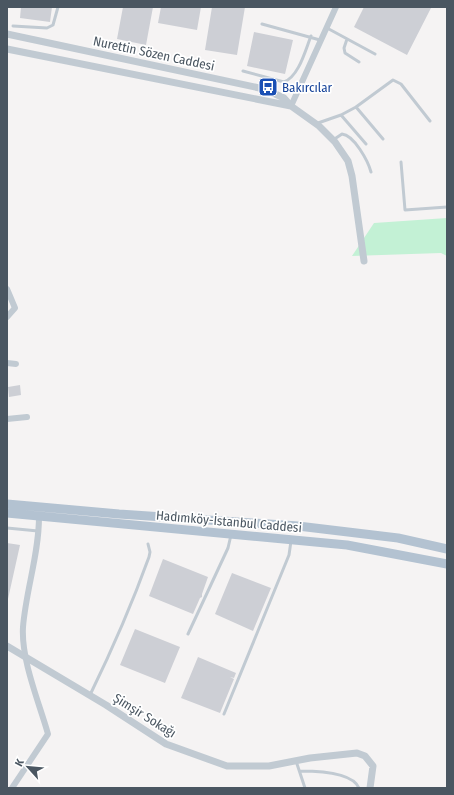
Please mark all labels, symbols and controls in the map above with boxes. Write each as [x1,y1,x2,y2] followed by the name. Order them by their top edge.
[92,33,216,74] street label: Nurettin Sözen Caddesi
[257,76,279,98] bus stop icon: Bakırcılar
[282,80,333,95] place label: Bakırcılar
[155,508,302,535] street label: Hadımköy-İstanbul Caddesi
[111,690,179,741] street label: Şimşir Sokağı
[8,747,48,787] north arrow
[12,756,27,768] text: K

